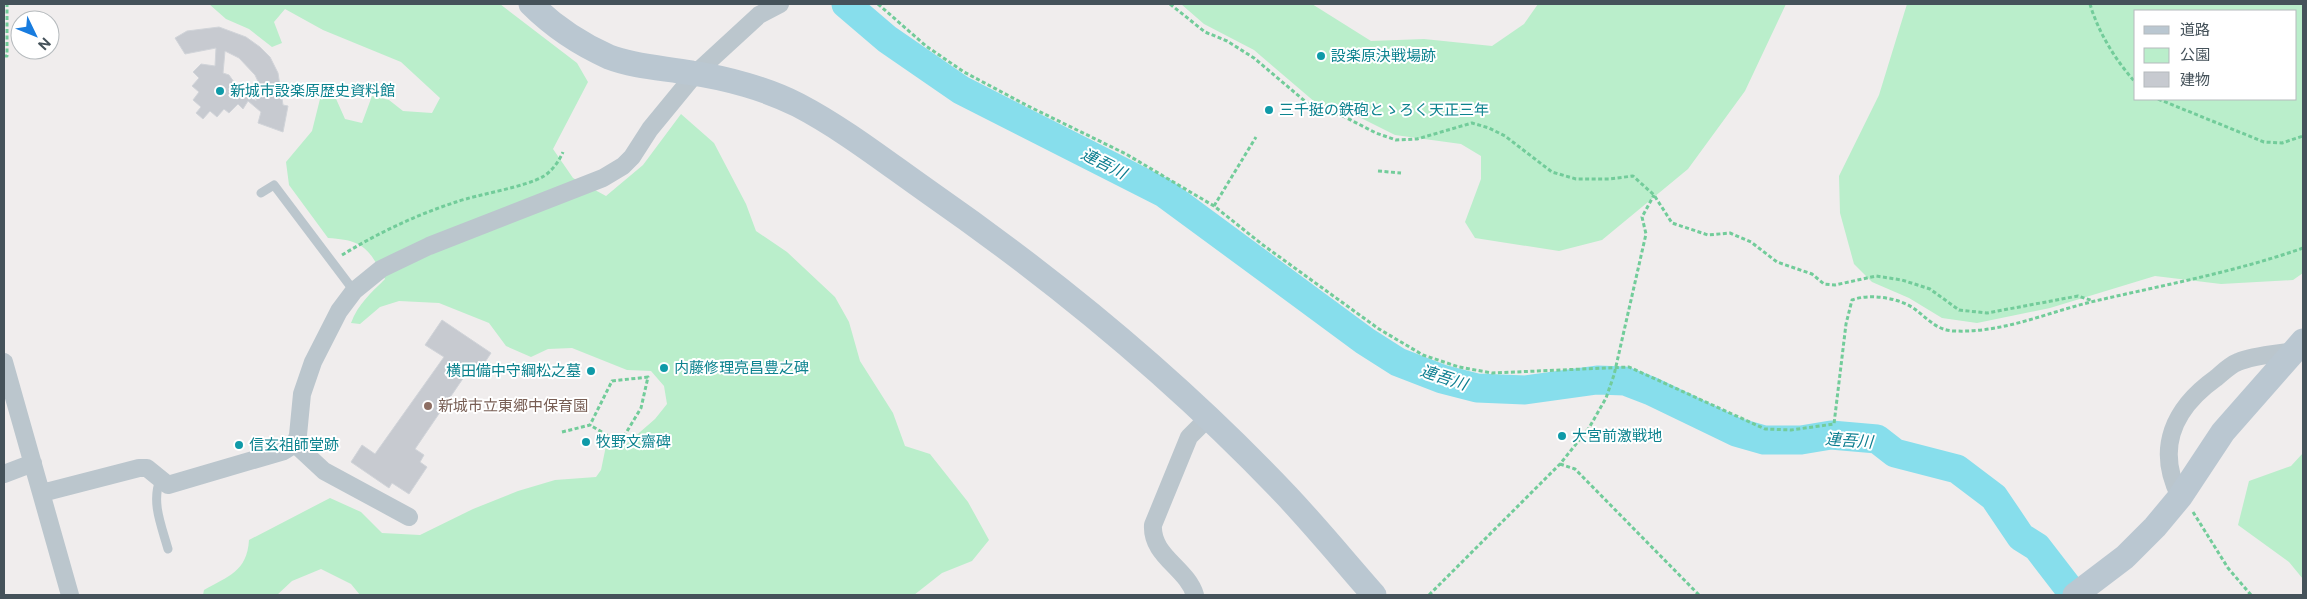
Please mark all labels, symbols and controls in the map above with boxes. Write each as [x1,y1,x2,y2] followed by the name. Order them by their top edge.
[10,10,60,60] north arrow
[2134,10,2297,100] legend
[2180,21,2210,38] text: 道路
[35,34,54,53] text: N
[2180,46,2210,63] text: 公園
[1331,47,1436,64] place label: 設楽原決戦場跡
[1315,50,1327,62] marker: 設楽原決戦場跡
[2180,71,2210,88] text: 建物
[230,82,395,99] place label: 新城市設楽原歴史資料館
[214,85,226,97] marker: 新城市設楽原歴史資料館
[1279,101,1489,118] place label: 三千挺の鉄砲とゝろく天正三年
[1263,104,1275,116] marker: 三千挺の鉄砲とゝろく天正三年
[1078,144,1131,184] water label: 連吾川
[674,359,809,376] place label: 内藤修理亮昌豊之碑
[1418,361,1472,395] water label: 連吾川
[446,362,581,379] place label: 横田備中守綱松之墓
[658,362,670,374] marker: 内藤修理亮昌豊之碑
[585,365,597,377] marker: 横田備中守綱松之墓
[438,397,588,414] place label: 新城市立東郷中保育園
[422,400,434,412] marker: 新城市立東郷中保育園
[1572,427,1662,444] place label: 大宮前激戦地
[1824,429,1876,452] water label: 連吾川
[1556,430,1568,442] marker: 大宮前激戦地
[596,433,671,450] place label: 牧野文齋碑
[249,436,339,453] place label: 信玄祖師堂跡
[580,436,592,448] marker: 牧野文齋碑
[233,439,245,451] marker: 信玄祖師堂跡

